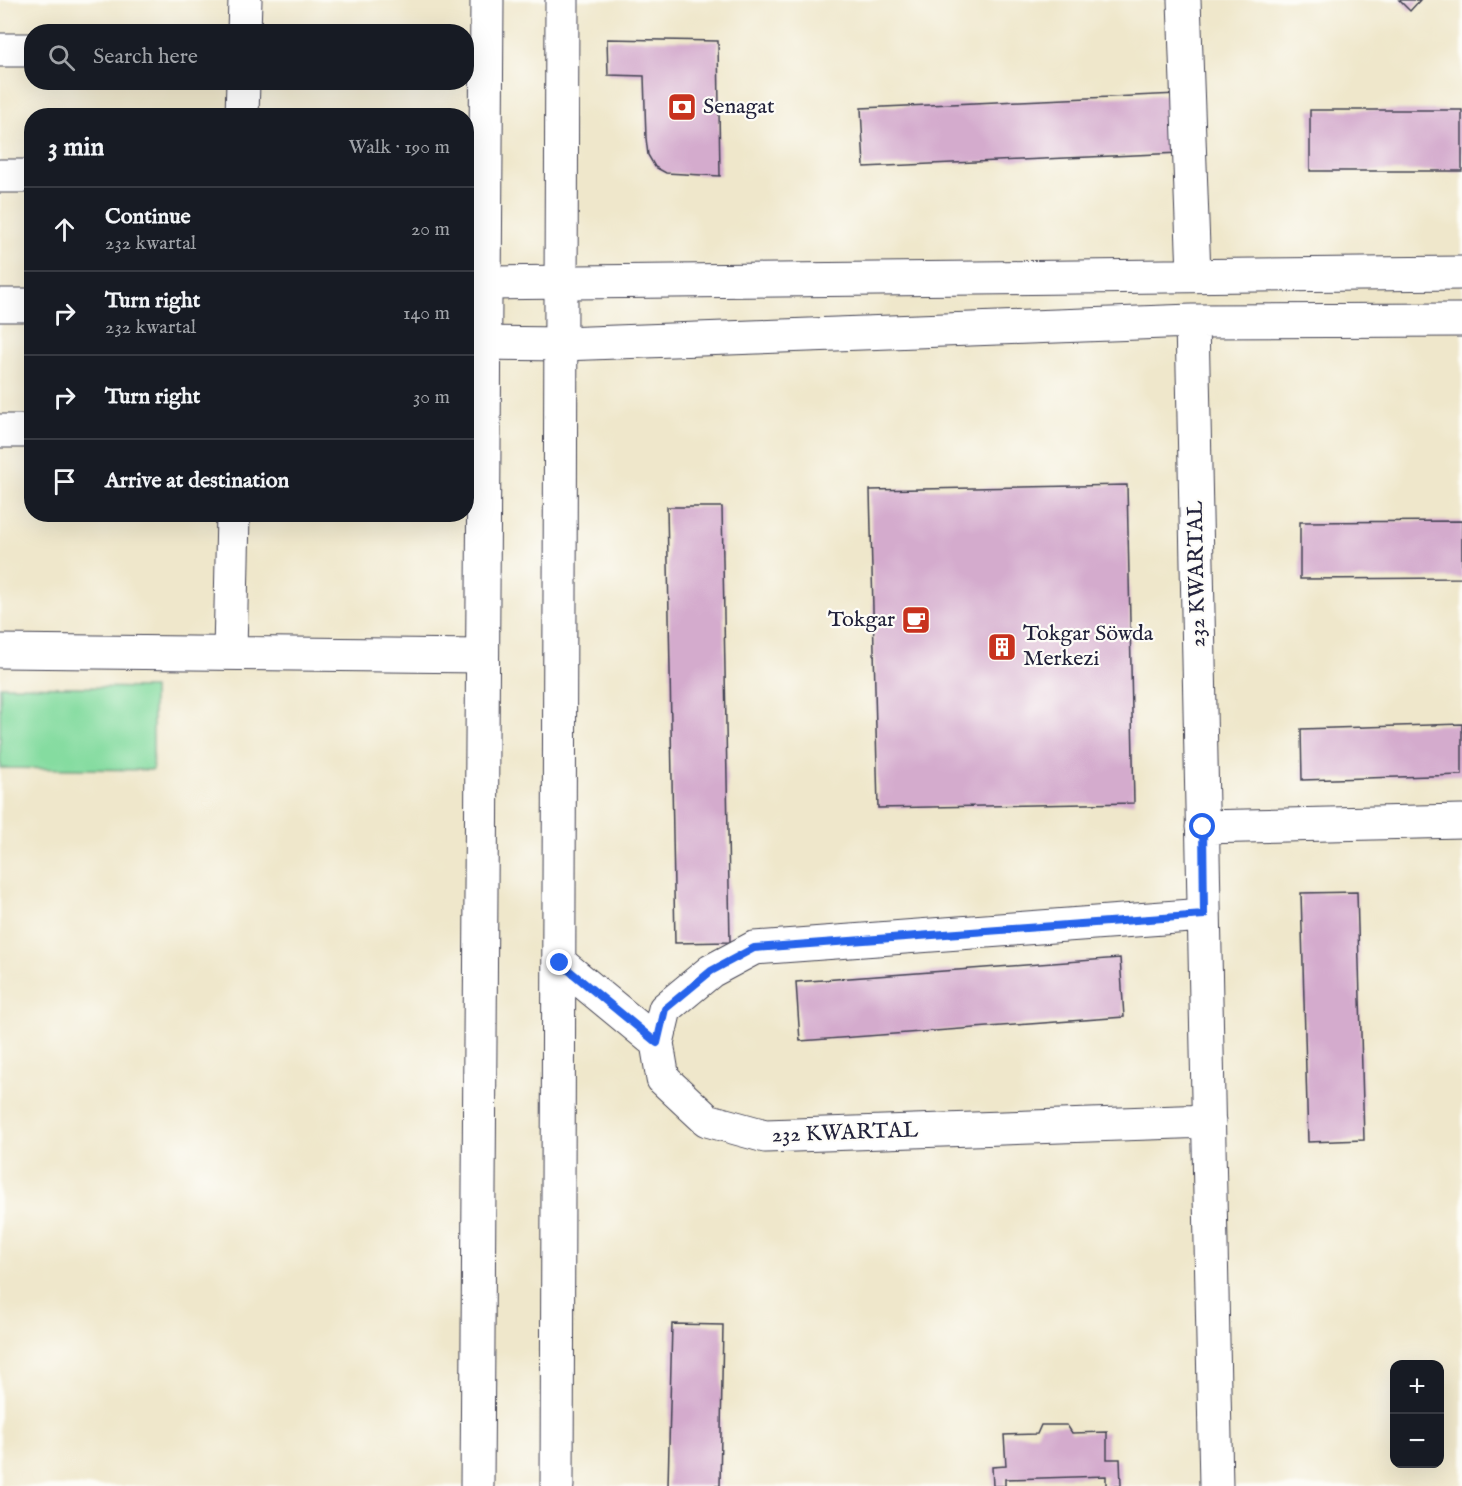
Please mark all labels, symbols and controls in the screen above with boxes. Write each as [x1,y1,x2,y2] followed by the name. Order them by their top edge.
[24,24,474,90] search box
[45,41,78,74] icon: search
[93,43,198,71] text: Search here
[666,91,698,123] bank icon: Senagat
[703,93,775,121] place label: Senagat
[48,131,104,164] text: 3 min
[348,135,450,160] text: Walk · 190 m
[105,203,191,231] text: Continue
[48,213,81,246] icon: ahead
[411,217,450,242] text: 20 m
[105,231,196,256] text: 232 kwartal
[105,287,200,315] text: Turn right
[48,297,81,330] icon: right
[403,301,450,326] text: 140 m
[105,315,196,340] text: 232 kwartal
[48,381,81,414] icon: right
[105,383,200,411] text: Turn right
[413,385,450,410] text: 30 m
[48,465,81,498] icon: arrive
[105,467,289,495] text: Arrive at destination
[1182,500,1212,647] street label: 232 KWARTAL
[900,604,932,636] cafe icon: Tokgar
[828,606,895,634] place label: Tokgar
[1023,620,1154,673] place label: Tokgar Söwda Merkezi
[986,631,1018,663] building icon: Tokgar Söwda Merkezi
[1189,813,1215,839] route start
[546,949,572,975] route end
[771,1116,919,1150] street label: 232 KWARTAL
[1390,1360,1444,1468] map controls
[1390,1360,1444,1414] button: +
[1390,1414,1444,1468] button: −

